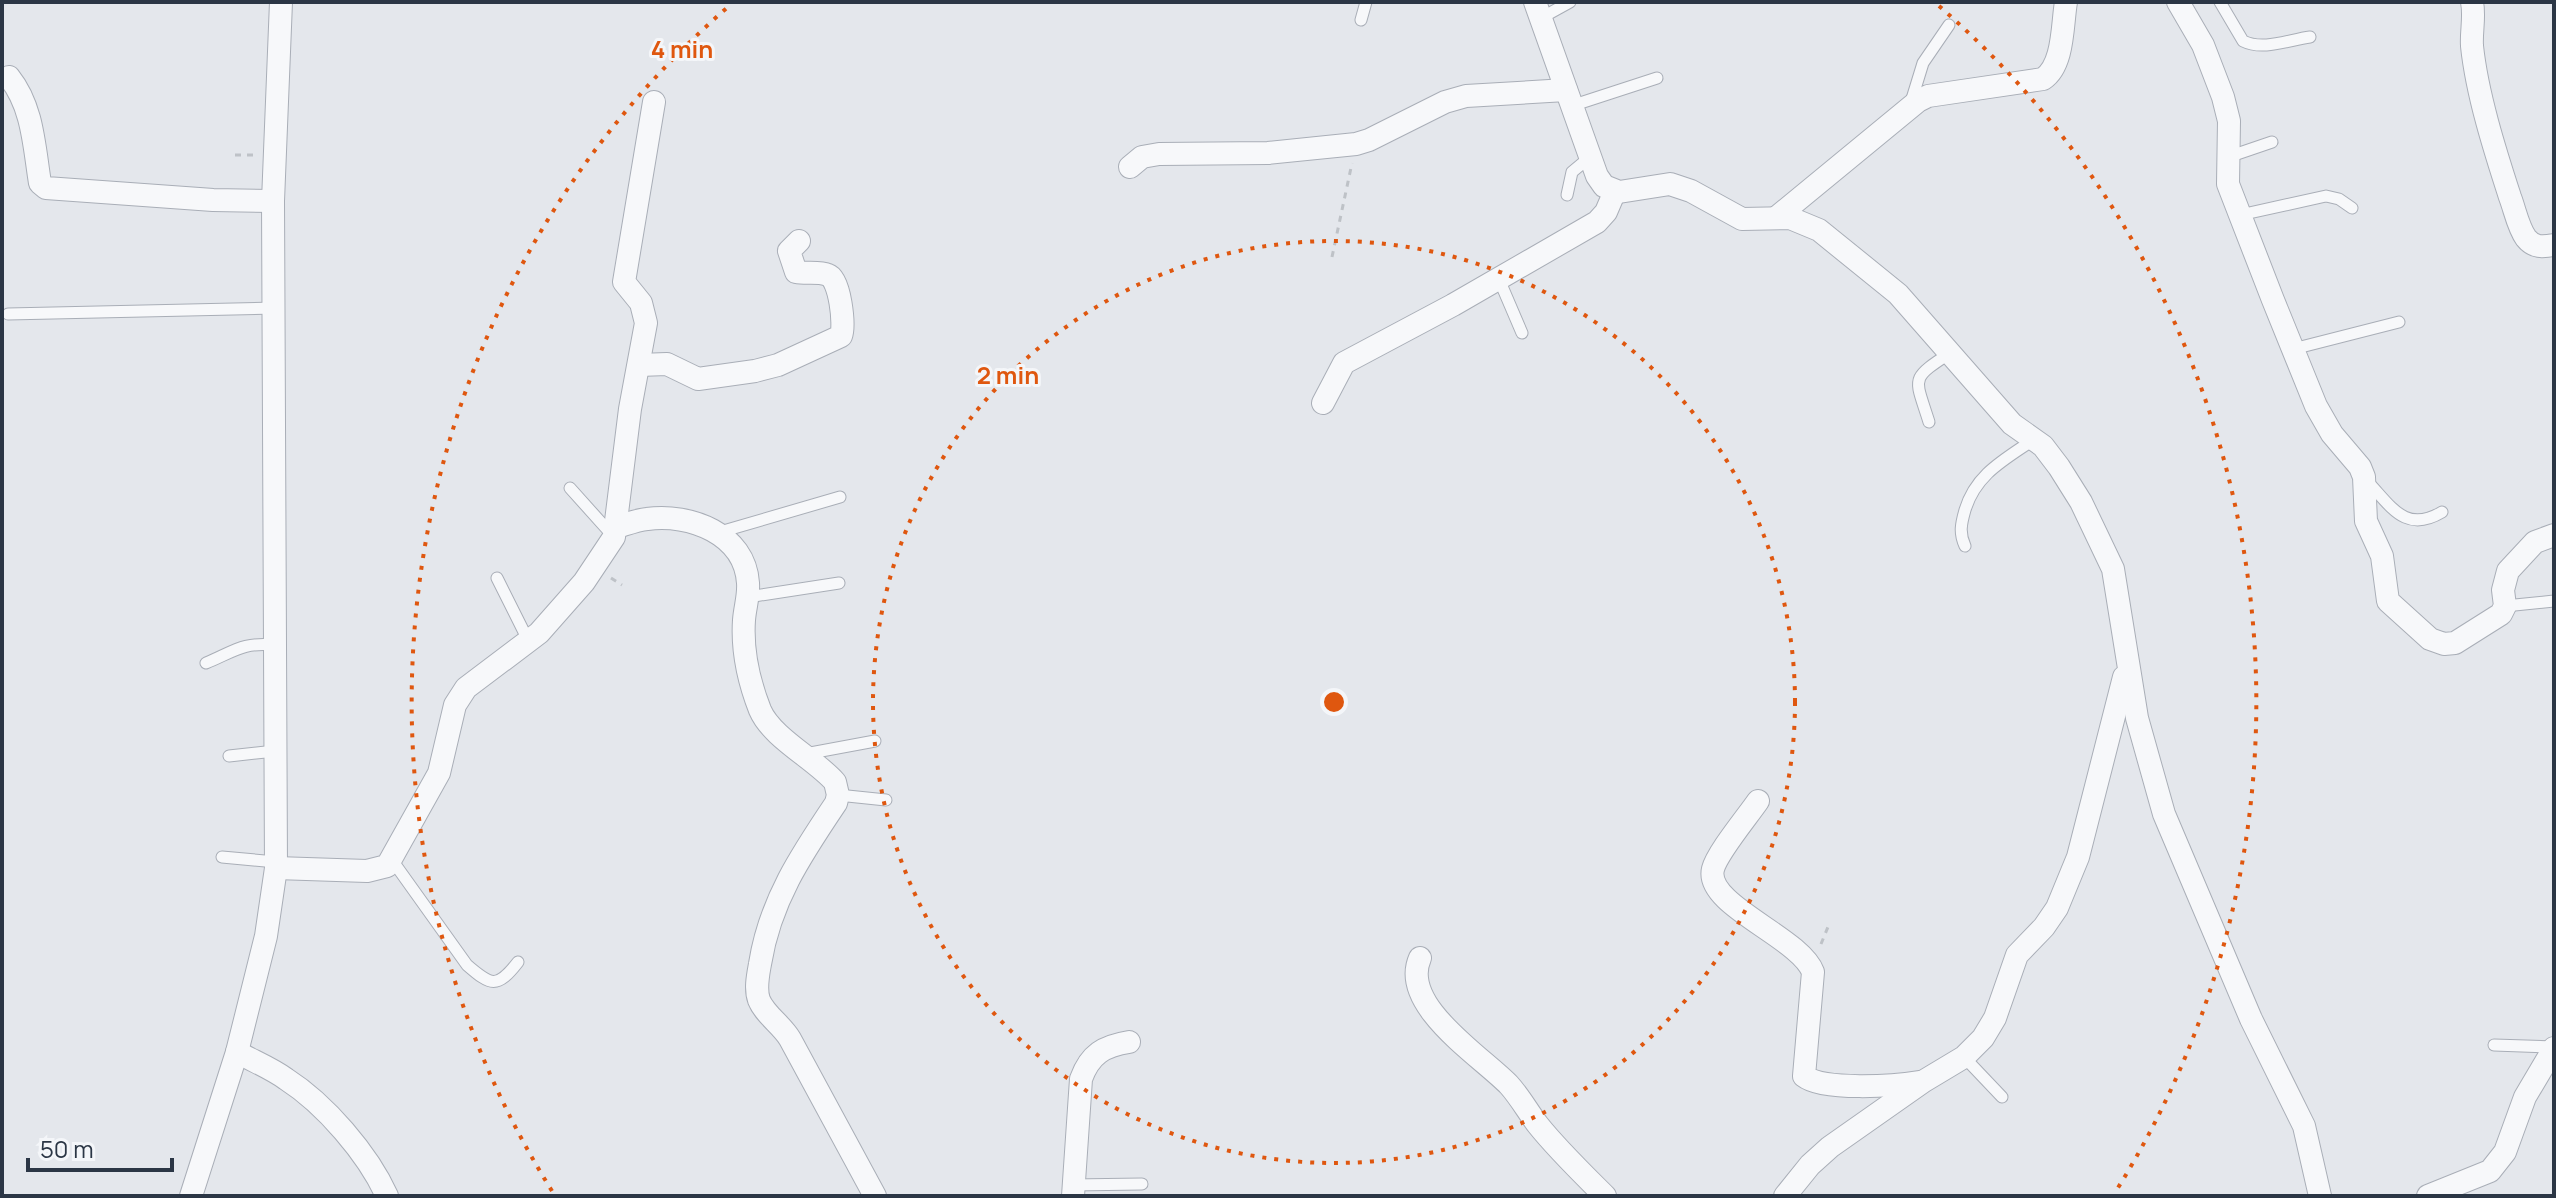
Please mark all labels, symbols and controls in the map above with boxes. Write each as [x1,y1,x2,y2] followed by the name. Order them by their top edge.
[651,32,713,65] text: 4 min
[977,358,1039,391] text: 2 min
[1320,688,1348,716] centre of rings
[28,1122,172,1172] scale bar
[40,1132,94,1165] text: 50 m

